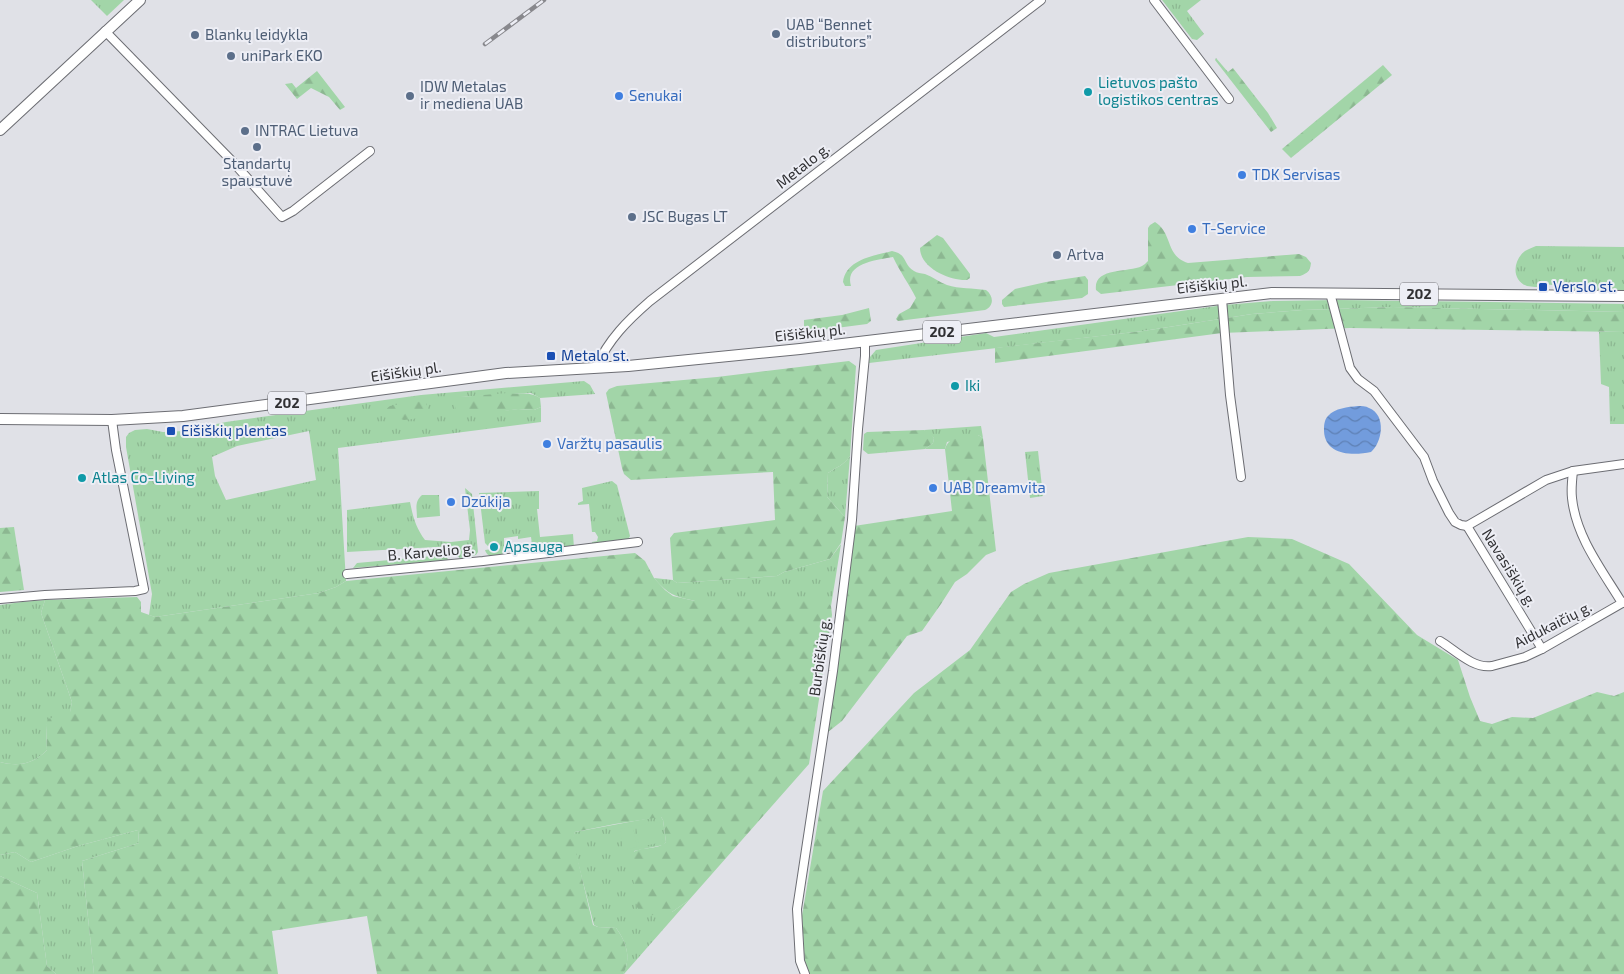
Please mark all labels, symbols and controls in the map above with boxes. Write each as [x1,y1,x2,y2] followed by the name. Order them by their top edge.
[786,15,872,50] place label: UAB “Bennet distributors”
[205,25,308,43] place label: Blankų leidykla
[770,28,782,40] marker: UAB “Bennet distributors”
[189,29,201,41] marker: Blankų leidykla
[241,46,323,64] place label: uniPark EKO
[225,50,237,62] marker: uniPark EKO
[1098,73,1219,108] place label: Lietuvos pašto logistikos centras
[420,77,523,112] place label: IDW Metalas ir mediena UAB
[629,86,682,104] place label: Senukai
[1082,86,1094,98] marker: Lietuvos pašto logistikos centras
[404,90,416,102] marker: IDW Metalas ir mediena UAB
[613,90,625,102] marker: Senukai
[255,121,359,139] place label: INTRAC Lietuva
[239,125,251,137] marker: INTRAC Lietuva
[772,139,833,192] street label: Metalo g.
[251,141,263,153] marker: Standartų spaustuvė
[222,154,292,189] place label: Standartų spaustuvė
[1252,165,1340,183] place label: TDK Servisas
[1236,169,1248,181] marker: TDK Servisas
[642,207,728,225] place label: JSC Bugas LT
[626,211,638,223] marker: JSC Bugas LT
[1202,219,1266,237] place label: T-Service
[1186,223,1198,235] marker: T-Service
[1067,245,1104,263] place label: Artva
[1051,249,1063,261] marker: Artva
[1176,271,1248,297] street label: Eišiškių pl.
[1553,277,1616,295] place label: Verslo st.
[1537,281,1549,293] marker: Verslo st.
[1400,282,1438,306] road number: 202
[774,319,846,345] street label: Eišiškių pl.
[923,321,961,344] road number: 202
[561,346,629,364] place label: Metalo st.
[545,350,557,362] marker: Metalo st.
[369,357,442,385] street label: Eišiškių pl.
[965,376,980,394] place label: Iki
[949,380,961,392] marker: Iki
[268,392,306,414] road number: 202
[181,421,287,439] place label: Eišiškių plentas
[165,425,177,437] marker: Eišiškių plentas
[557,434,662,452] place label: Varžtų pasaulis
[541,438,553,450] marker: Varžtų pasaulis
[92,468,195,486] place label: Atlas Co-Living
[76,472,88,484] marker: Atlas Co-Living
[943,478,1046,496] place label: UAB Dreamvita
[927,482,939,494] marker: UAB Dreamvita
[461,492,511,511] place label: Dzūkija
[445,496,457,508] marker: Dzūkija
[1479,525,1541,610] street label: Navasiškių g.
[504,537,563,555] place label: Apsauga
[387,538,475,564] street label: B. Karvelio g.
[488,541,500,553] marker: Apsauga
[1511,597,1594,651] street label: Aidukaičių g.
[805,617,833,697] street label: Burbiškių g.

